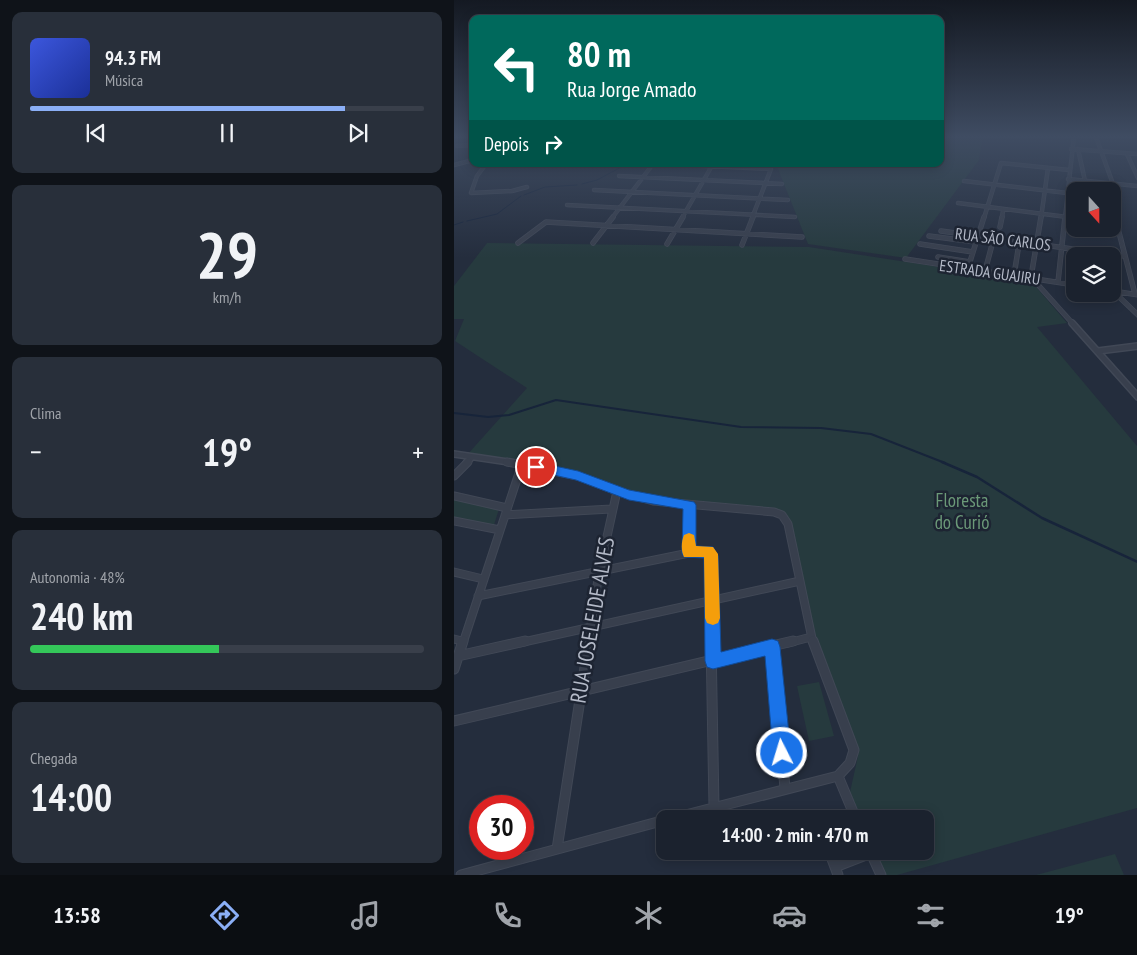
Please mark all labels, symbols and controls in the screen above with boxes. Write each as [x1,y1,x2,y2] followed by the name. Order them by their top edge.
[567,31,631,77] text: 80 m
[484,35,549,100] icon: left
[105,46,161,70] text: 94.3 FM
[105,70,143,90] text: Música
[567,75,697,103] text: Rua Jorge Amado
[82,119,110,147] icon: previous
[213,119,241,147] icon: pause
[344,119,372,147] icon: next
[539,130,567,158] icon: right
[484,132,529,156] text: Depois
[1066,182,1122,238] north arrow
[1066,182,1121,302] map controls
[196,212,258,296] text: 29
[954,223,1052,255] street label: RUA SÃO CARLOS
[1066,247,1121,302] button: layers
[938,255,1042,289] street label: ESTRADA GUAJIRU
[213,287,241,307] text: km/h
[30,403,61,423] text: Clima
[202,427,252,476] text: 19°
[30,433,42,470] text: −
[412,433,424,470] text: +
[515,446,557,488] pin
[522,453,550,481] icon: arrive
[935,488,989,534] park label: Floresta do Curió
[564,535,620,705] street label: RUA JOSELEIDE ALVES
[30,567,125,587] text: Autonomia · 48%
[30,591,133,640] text: 240 km
[755,726,807,778] position arrow
[30,748,78,768] text: Chegada
[30,772,112,821] text: 14:00
[469,795,534,860] speed limit sign: 30
[722,823,868,847] text: 14:00 · 2 min · 470 m
[207,898,242,933] icon: directions
[348,898,383,933] icon: music
[490,898,525,933] icon: phone
[631,898,666,933] icon: climate
[772,898,807,933] icon: car
[913,898,948,933] icon: filters
[53,901,101,929] text: 13:58
[1055,901,1084,929] text: 19°

